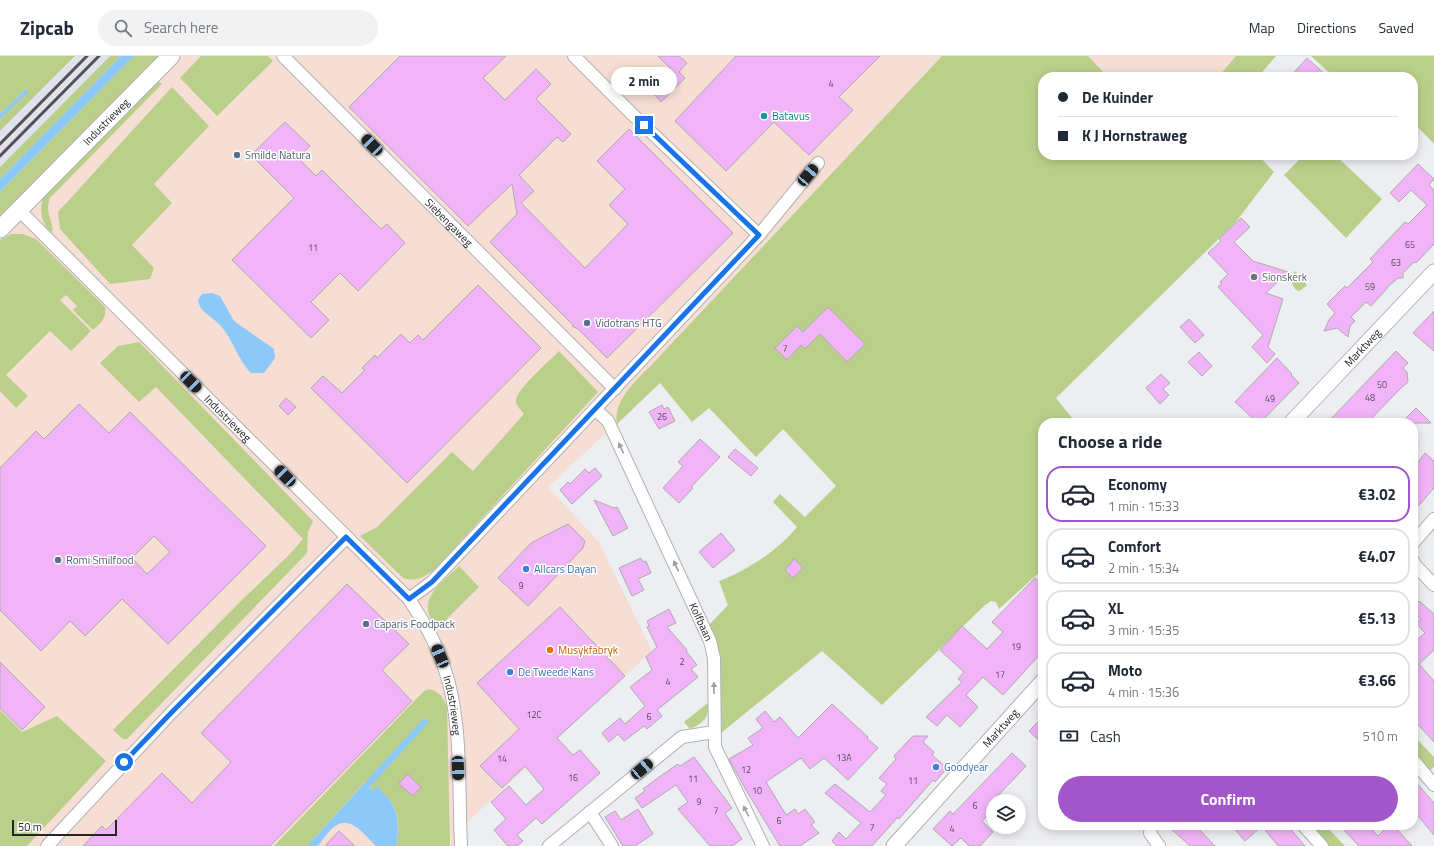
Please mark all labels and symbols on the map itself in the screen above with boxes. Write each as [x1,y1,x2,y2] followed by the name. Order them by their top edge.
[611,67,677,95] callout: 2 min
[828,77,834,90] house number: 4
[79,94,133,149] street label: Industrieweg
[772,108,810,124] place label: Batavus
[759,111,769,121] marker: Batavus
[635,116,653,134] route end
[359,132,385,158] car
[245,147,311,163] place label: Smilde Natura
[232,150,242,160] marker: Smilde Natura
[796,162,820,188] car
[421,195,477,250] street label: Siebengaweg
[1405,238,1415,251] house number: 65
[308,241,318,254] house number: 11
[1391,256,1401,269] house number: 63
[1262,269,1308,285] place label: Sionskerk
[1249,272,1259,282] marker: Sionskerk
[1365,280,1375,293] house number: 59
[595,315,662,331] place label: Vidotrans HTG
[582,318,592,328] marker: Vidotrans HTG
[1340,325,1385,370] street label: Marktweg
[782,342,788,355] house number: 7
[178,369,204,395] car
[1377,378,1387,391] house number: 50
[201,391,255,446] street label: Industrieweg
[1365,391,1375,404] house number: 48
[1265,392,1275,405] house number: 49
[657,410,667,423] house number: 26
[618,443,624,454] one-way arrow
[272,463,298,489] car
[66,552,134,568] place label: Romi Smilfood
[53,555,63,565] marker: Romi Smilfood
[673,560,679,572] one-way arrow
[534,561,597,577] place label: Allcars Dayan
[521,564,531,574] marker: Allcars Dayan
[518,579,524,592] house number: 9
[685,600,717,644] street label: Kolfbaan
[374,616,456,632] place label: Caparis Foodpack
[361,619,371,629] marker: Caparis Foodpack
[1011,640,1021,653] house number: 19
[558,642,619,658] place label: Musykfabryk
[430,643,450,669] car
[545,645,555,655] marker: Musykfabryk
[679,655,685,668] house number: 2
[518,664,594,680] place label: De Tweede Kans
[505,667,515,677] marker: De Tweede Kans
[995,668,1005,681] house number: 17
[439,673,465,736] street label: Industrieweg
[665,675,671,688] house number: 4
[711,681,717,694] one-way arrow
[979,705,1023,751] street label: Marktweg
[527,708,542,721] house number: 12C
[646,710,652,723] house number: 6
[836,751,852,764] house number: 13A
[497,752,507,765] house number: 14
[115,753,133,771] route start
[452,756,464,780] car
[629,757,655,781] car
[944,759,988,775] place label: Goodyear
[931,762,941,772] marker: Goodyear
[741,763,751,776] house number: 12
[568,771,578,784] house number: 16
[688,772,698,785] house number: 11
[908,774,918,787] house number: 11
[752,784,762,797] house number: 10
[696,795,702,808] house number: 9
[972,799,978,812] house number: 6
[713,804,719,817] house number: 7
[743,805,749,817] one-way arrow
[776,814,782,827] house number: 6
[12,818,117,837] scale bar
[869,821,875,834] house number: 7
[949,822,955,835] house number: 4

